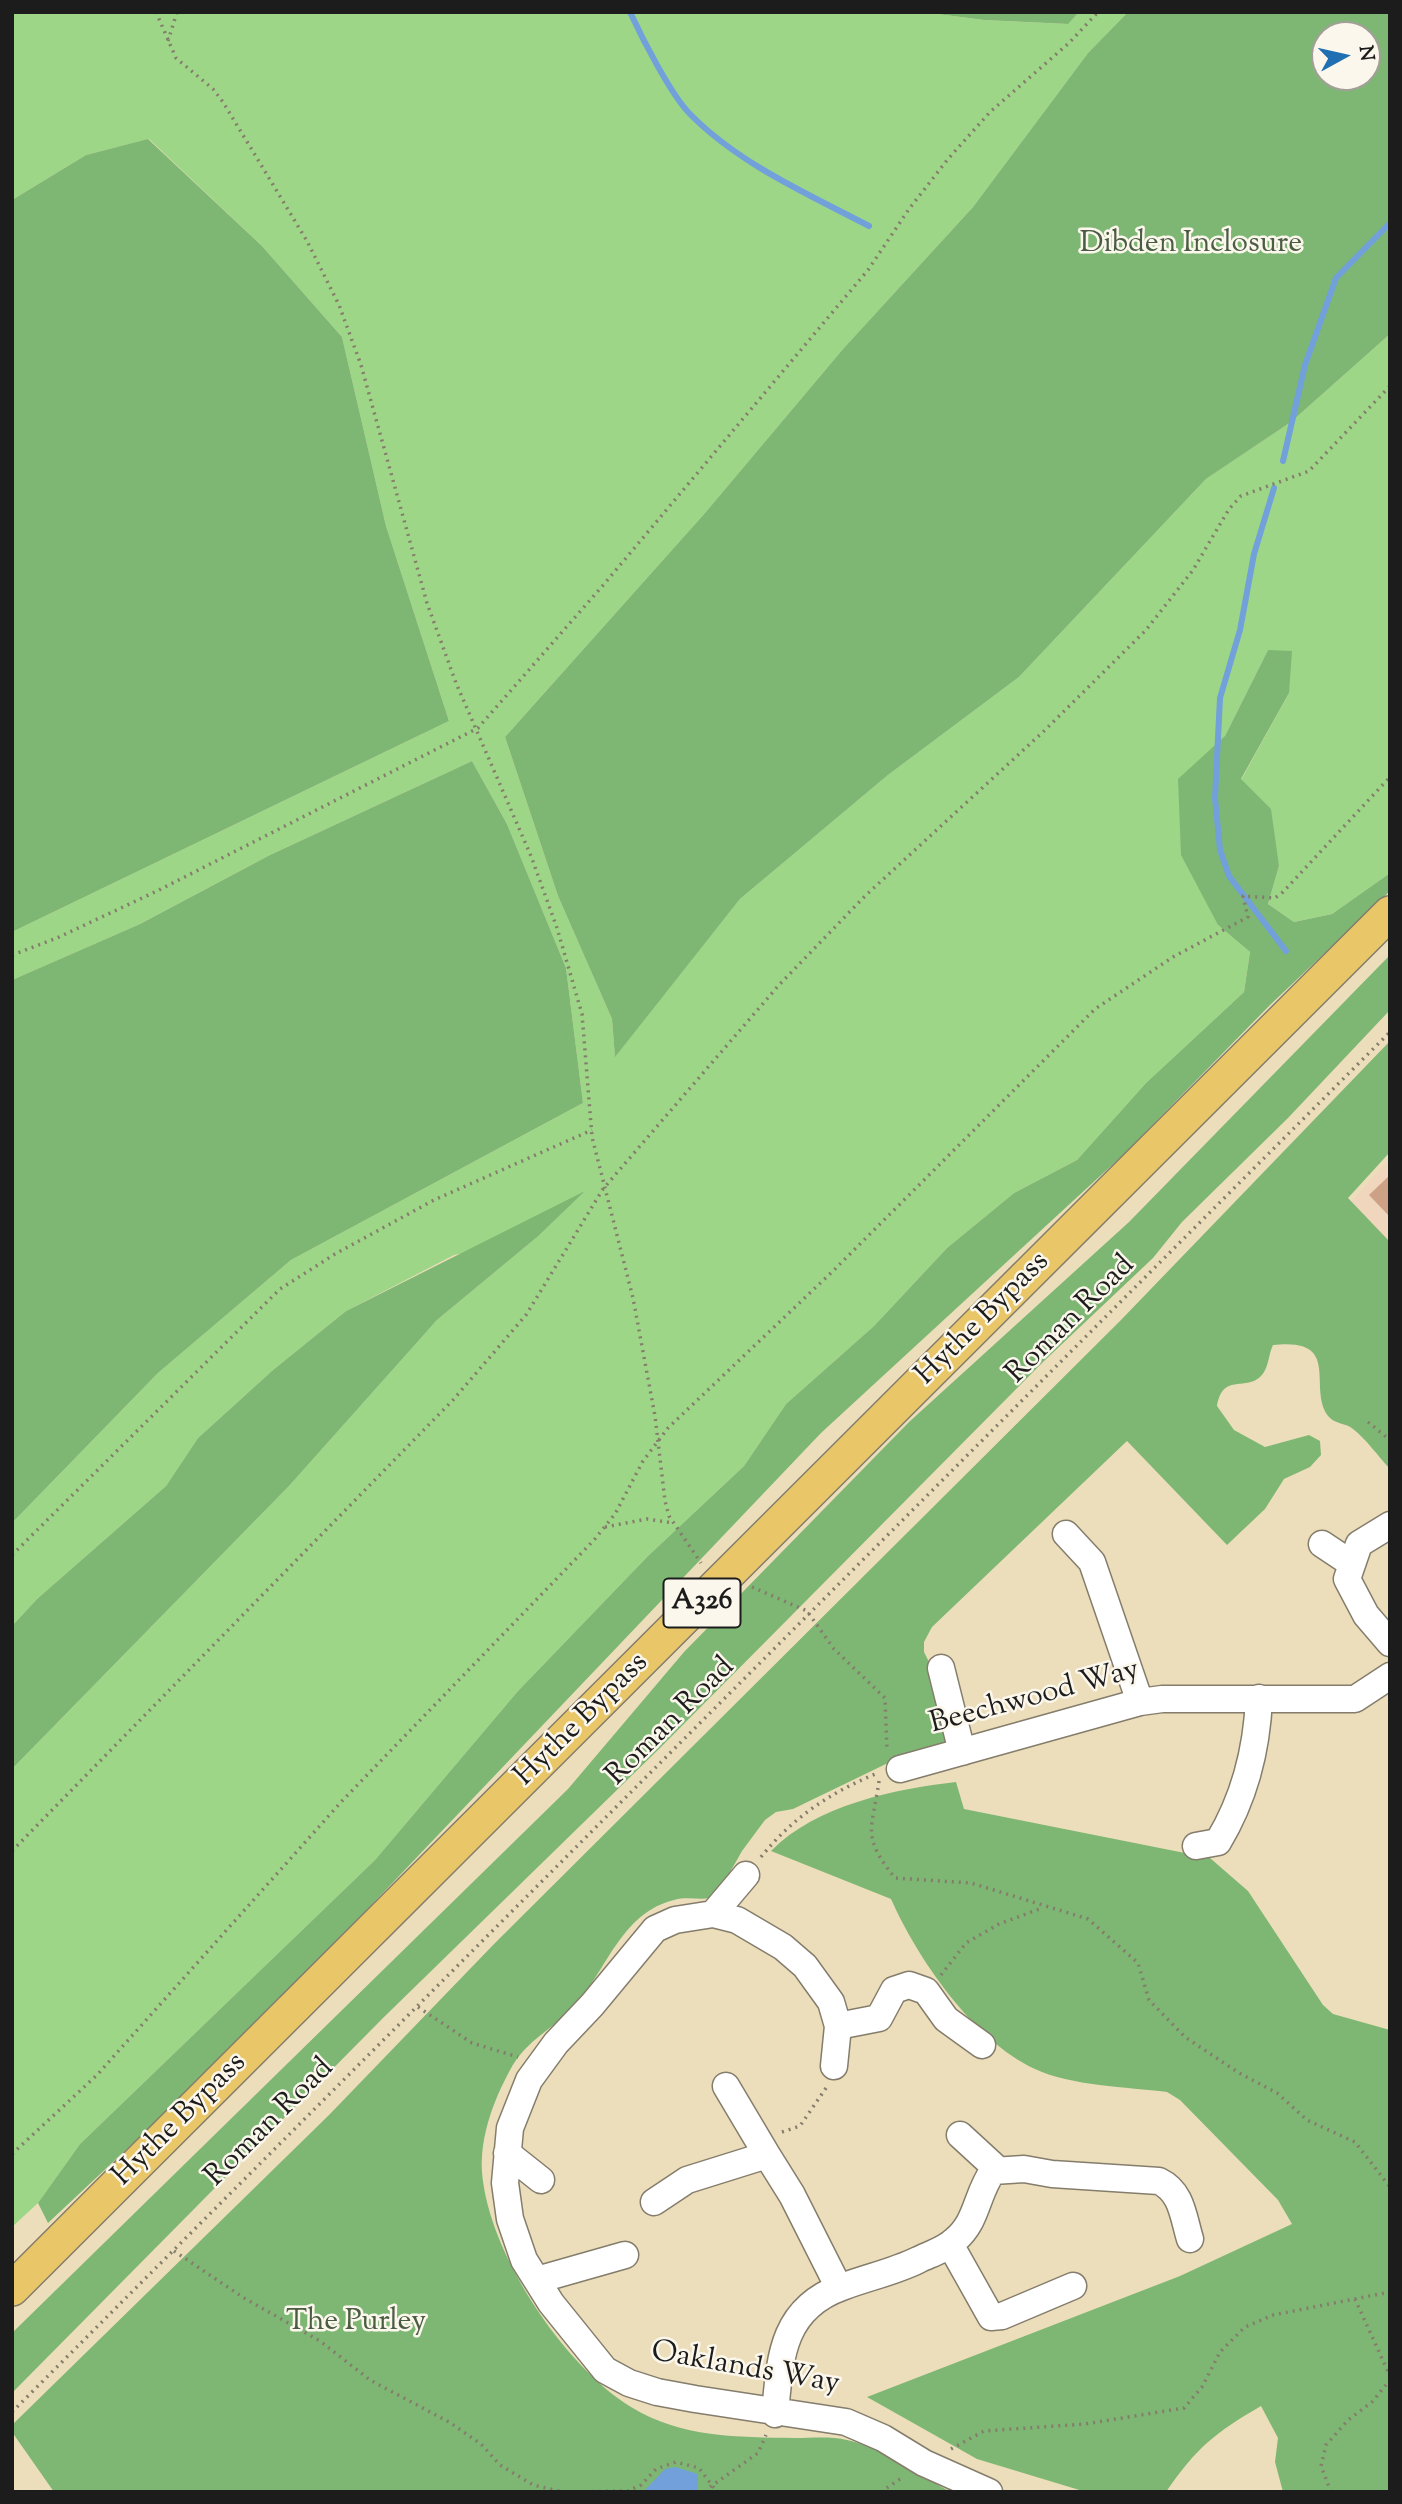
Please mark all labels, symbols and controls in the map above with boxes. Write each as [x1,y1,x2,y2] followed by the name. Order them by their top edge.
[1311,21,1381,91] north arrow
[1351,44,1380,63] text: N
[1080,228,1302,264] park label: Dibden Inclosure
[910,1246,1058,1394] street label: Hythe Bypass
[1000,1249,1144,1393] street label: Roman Road
[664,1578,740,1628] road number: A326
[509,1647,657,1795] street label: Hythe Bypass
[600,1651,744,1795] street label: Roman Road
[926,1654,1144,1744] street label: Beechwood Way
[107,2047,255,2195] street label: Hythe Bypass
[199,2052,343,2196] street label: Roman Road
[286,2306,426,2342] park label: The Purley
[648,2336,842,2404] street label: Oaklands Way

